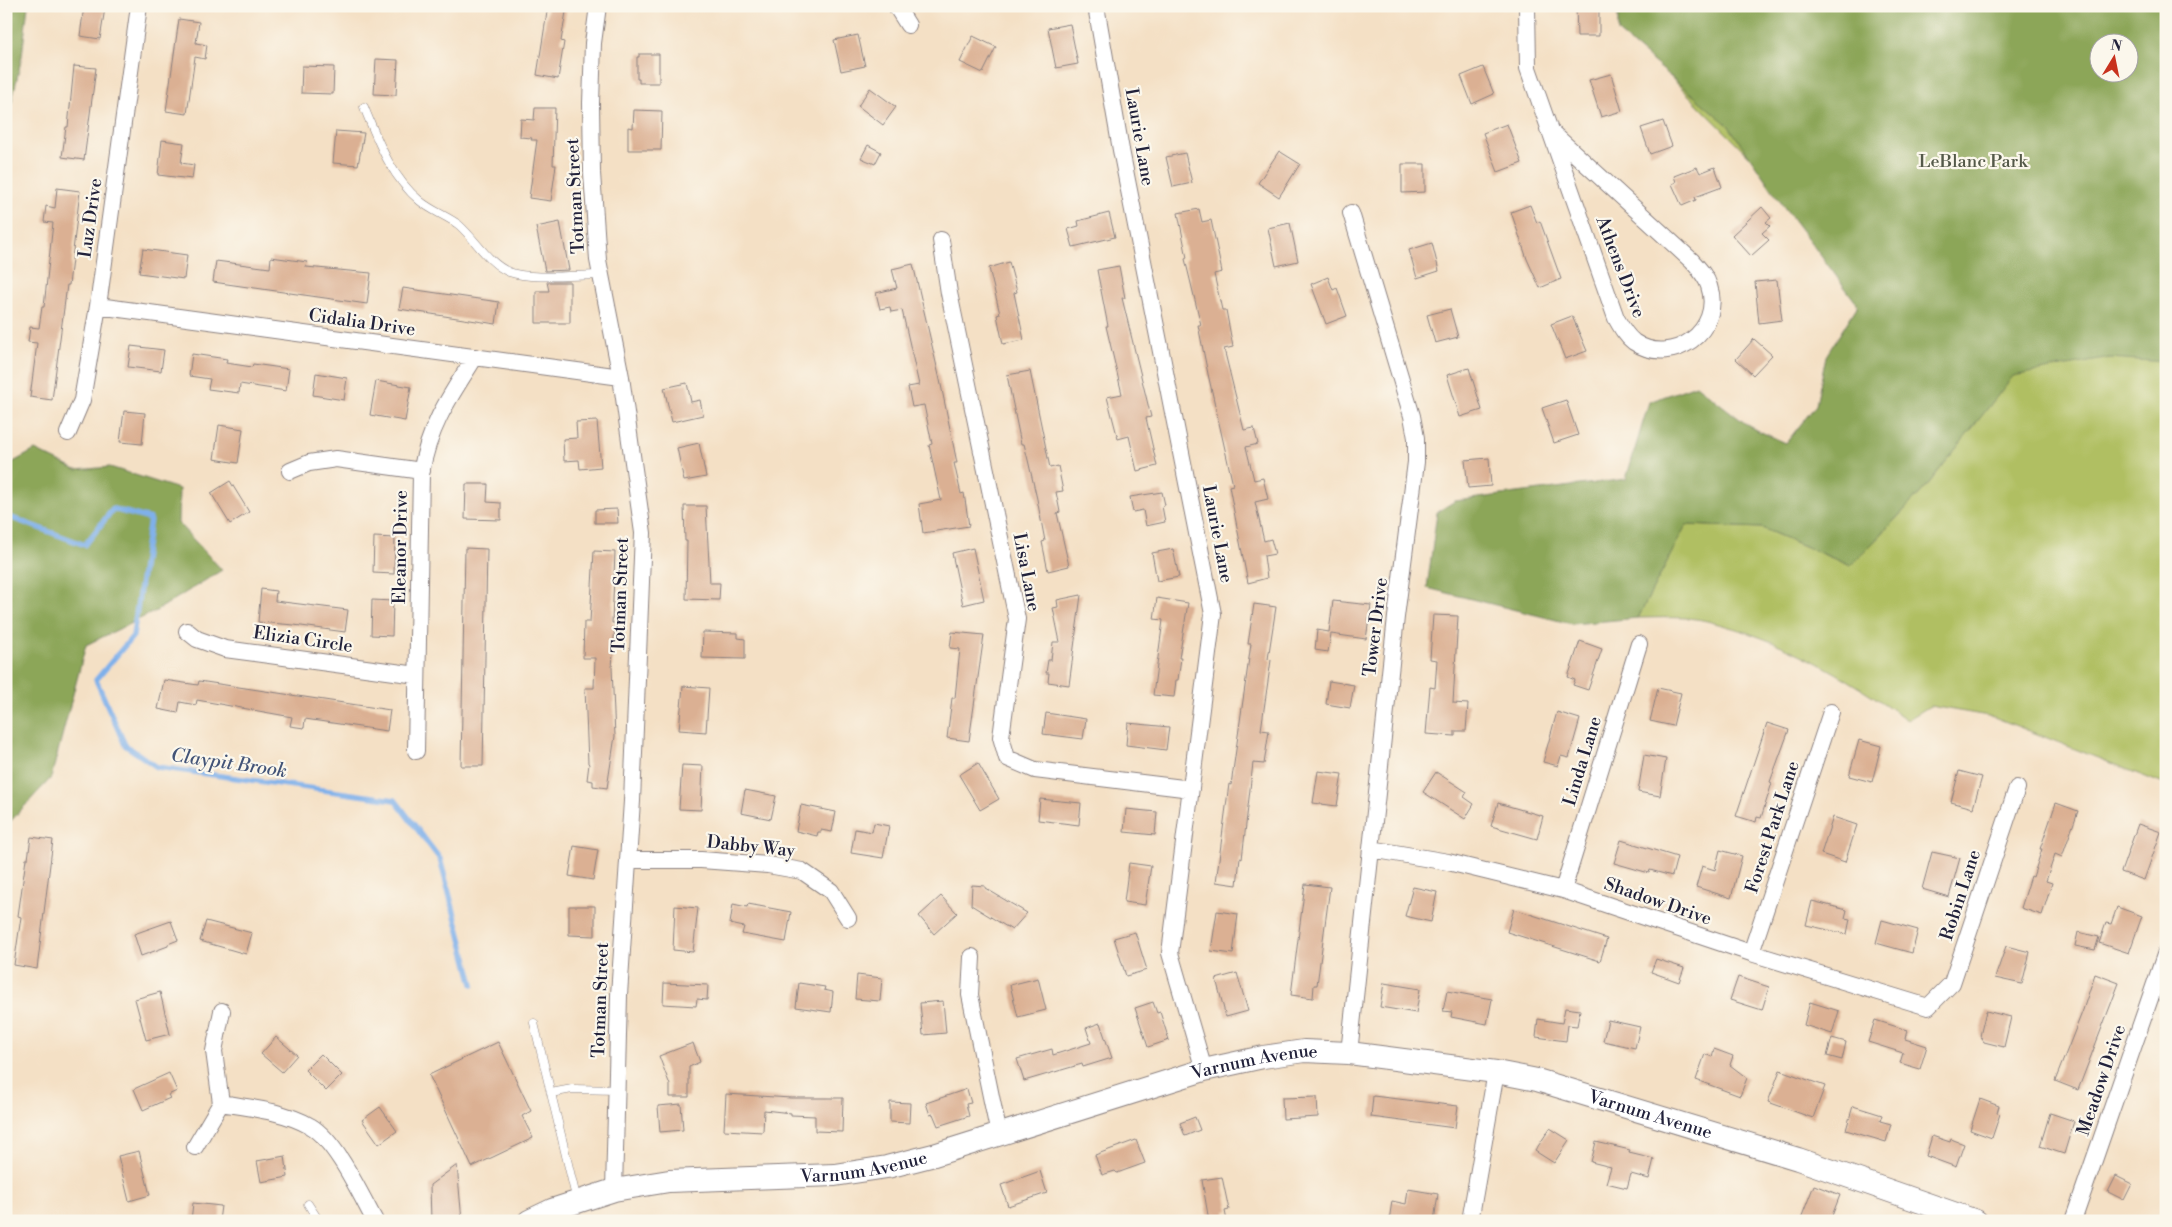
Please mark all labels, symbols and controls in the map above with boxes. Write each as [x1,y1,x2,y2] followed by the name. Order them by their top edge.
[2090,32,2140,82] north arrow
[2109,36,2123,56] text: N
[1120,86,1159,188] street label: Laurie Lane
[561,137,590,254] street label: Totman Street
[1918,150,2029,173] park label: LeBlanc Park
[74,177,107,259] street label: Luz Drive
[1590,212,1650,321] street label: Athens Drive
[307,304,417,341] street label: Cidalia Drive
[1197,483,1238,585] street label: Laurie Lane
[388,490,413,604] street label: Eleanor Drive
[1008,531,1045,613] street label: Lisa Lane
[607,536,634,653] street label: Totman Street
[1358,576,1393,678] street label: Tower Drive
[252,621,354,658] street label: Elizia Circle
[1558,714,1607,809] street label: Linda Lane
[169,743,288,783] water label: Claypit Brook
[1740,758,1805,896] street label: Forest Park Lane
[706,830,797,863] street label: Dabby Way
[1935,847,1986,943] street label: Robin Lane
[1601,872,1715,931] street label: Shadow Drive
[587,941,614,1058] street label: Totman Street
[2072,1022,2131,1139] street label: Meadow Drive
[1187,1039,1318,1086] street label: Varnum Avenue
[1584,1085,1715,1144] street label: Varnum Avenue
[799,1146,930,1188] street label: Varnum Avenue

